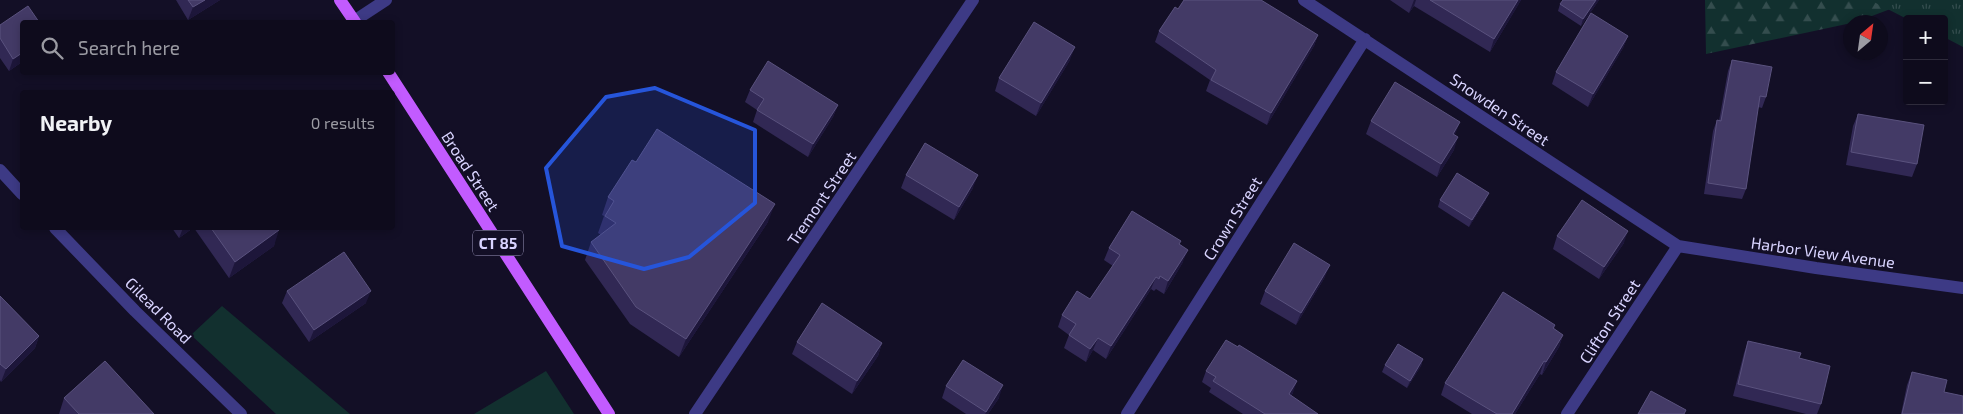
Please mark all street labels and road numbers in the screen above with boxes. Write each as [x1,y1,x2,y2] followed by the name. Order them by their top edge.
[1447,69,1553,149] street label: Snowden Street
[438,128,504,214] street label: Broad Street
[783,147,859,249] street label: Tremont Street
[1199,173,1265,263] street label: Crown Street
[473,230,523,256] road number: CT 85
[1750,232,1896,272] street label: Harbor View Avenue
[122,273,196,347] street label: Gilead Road
[1575,275,1643,367] street label: Clifton Street

